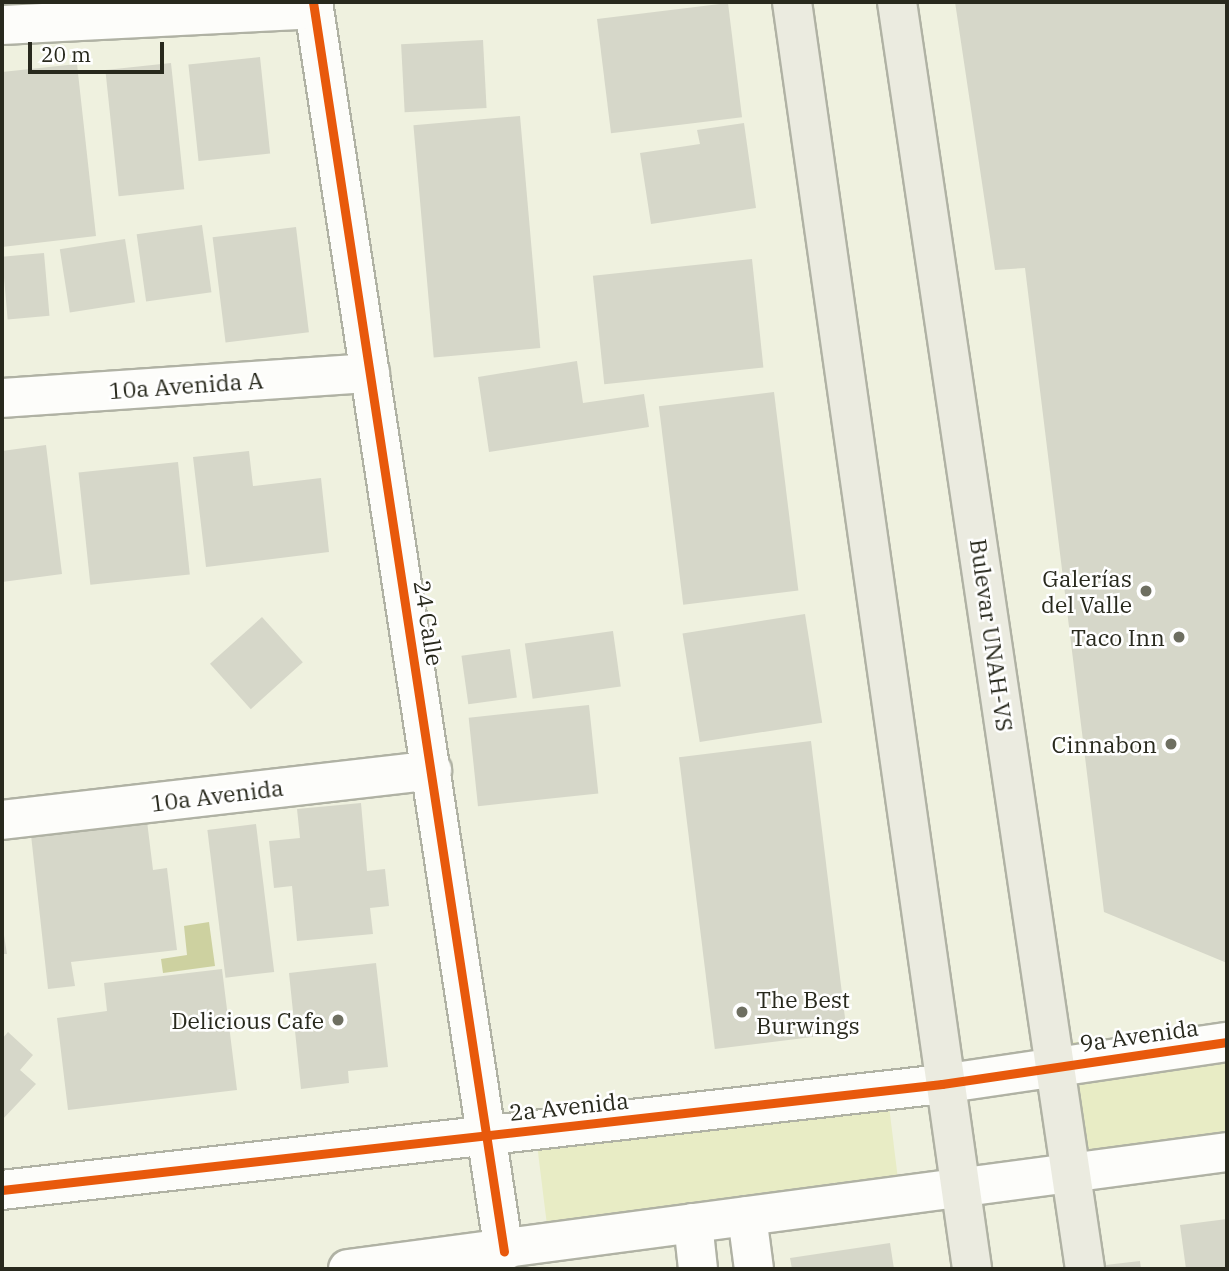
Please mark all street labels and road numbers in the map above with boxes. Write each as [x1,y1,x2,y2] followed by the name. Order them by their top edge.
[108,366,264,404] street label: 10a Avenida A
[965,537,1019,733] street label: Bulevar UNAH-VS
[409,578,449,668] street label: 24 Calle
[149,773,285,817] street label: 10a Avenida
[1078,1013,1200,1057] street label: 9a Avenida
[508,1086,630,1126] street label: 2a Avenida

